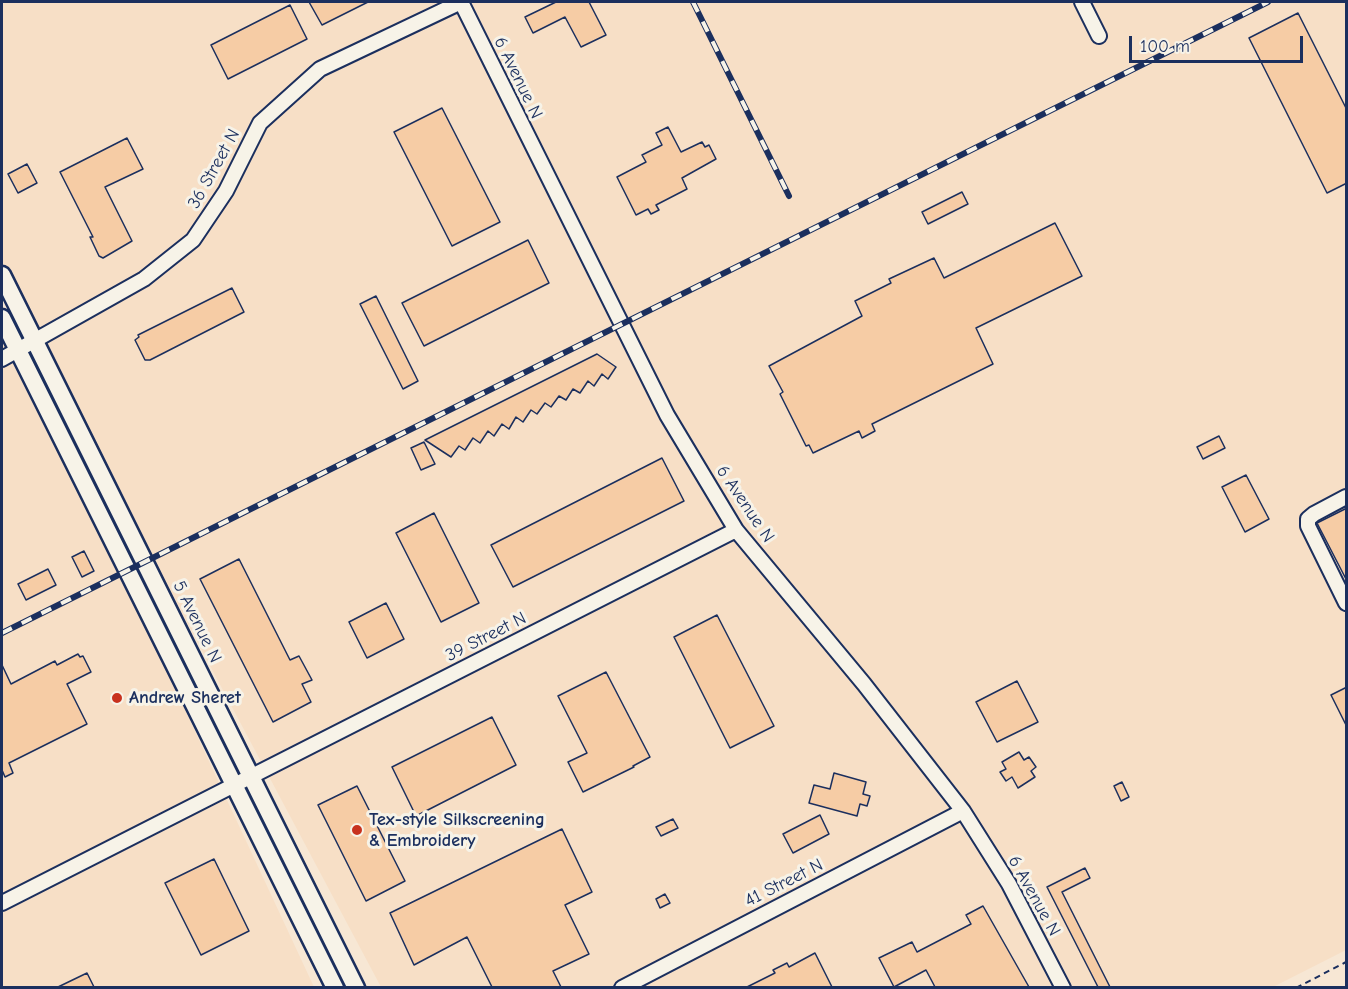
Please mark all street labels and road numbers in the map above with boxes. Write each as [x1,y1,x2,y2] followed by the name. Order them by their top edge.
[489,34,547,122] street label: 6 Avenue N
[183,125,245,213] street label: 36 Street N
[711,461,779,547] street label: 6 Avenue N
[168,578,226,666] street label: 5 Avenue N
[442,607,530,667] street label: 39 Street N
[1003,852,1065,940] street label: 6 Avenue N
[741,854,827,912] street label: 41 Street N

